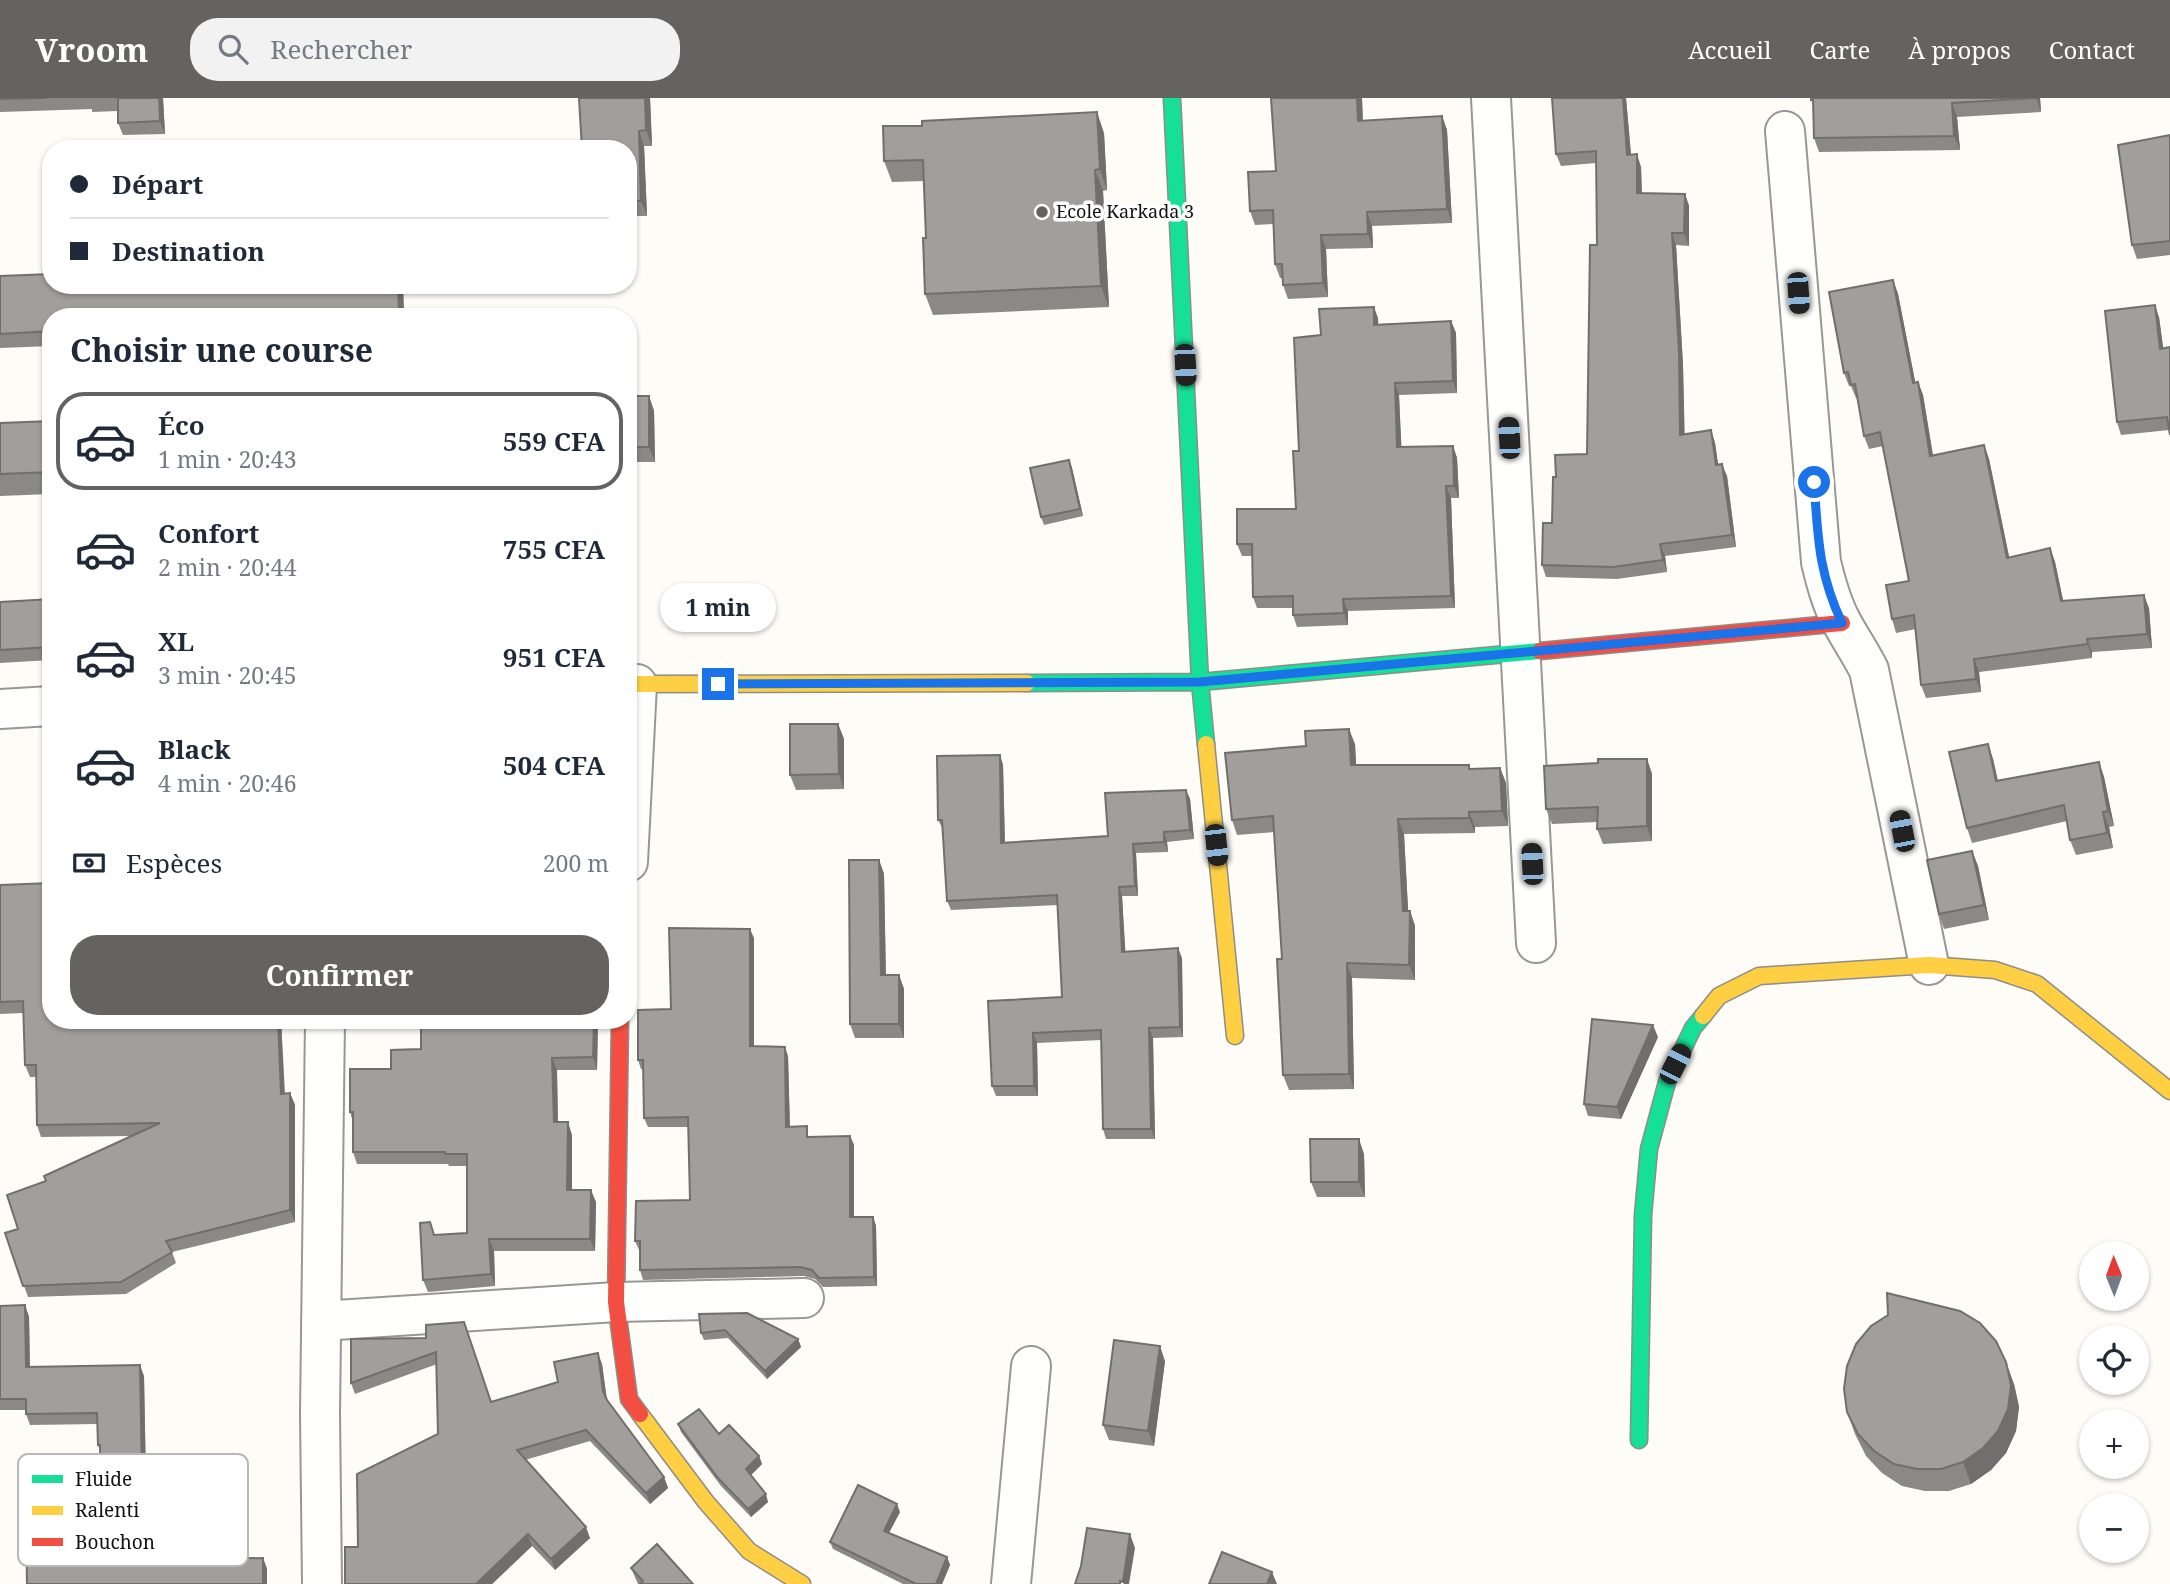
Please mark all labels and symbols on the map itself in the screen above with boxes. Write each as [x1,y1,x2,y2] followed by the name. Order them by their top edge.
[1056,199,1194,223] place label: Ecole Karkada 3
[1034,204,1050,220] marker: Ecole Karkada 3
[1787,271,1810,315] car
[1174,343,1197,387] car
[1498,416,1521,460] car
[1798,466,1830,498] route start
[660,582,776,632] callout: 1 min
[702,668,734,700] route end
[1888,808,1917,854] car
[1204,823,1229,867] car
[1521,842,1544,886] car
[1657,1041,1694,1087] car
[2079,1241,2149,1311] north arrow
[18,1454,248,1566] legend
[75,1466,132,1492] text: Fluide
[75,1497,139,1523] text: Ralenti
[75,1529,155,1555] text: Bouchon

